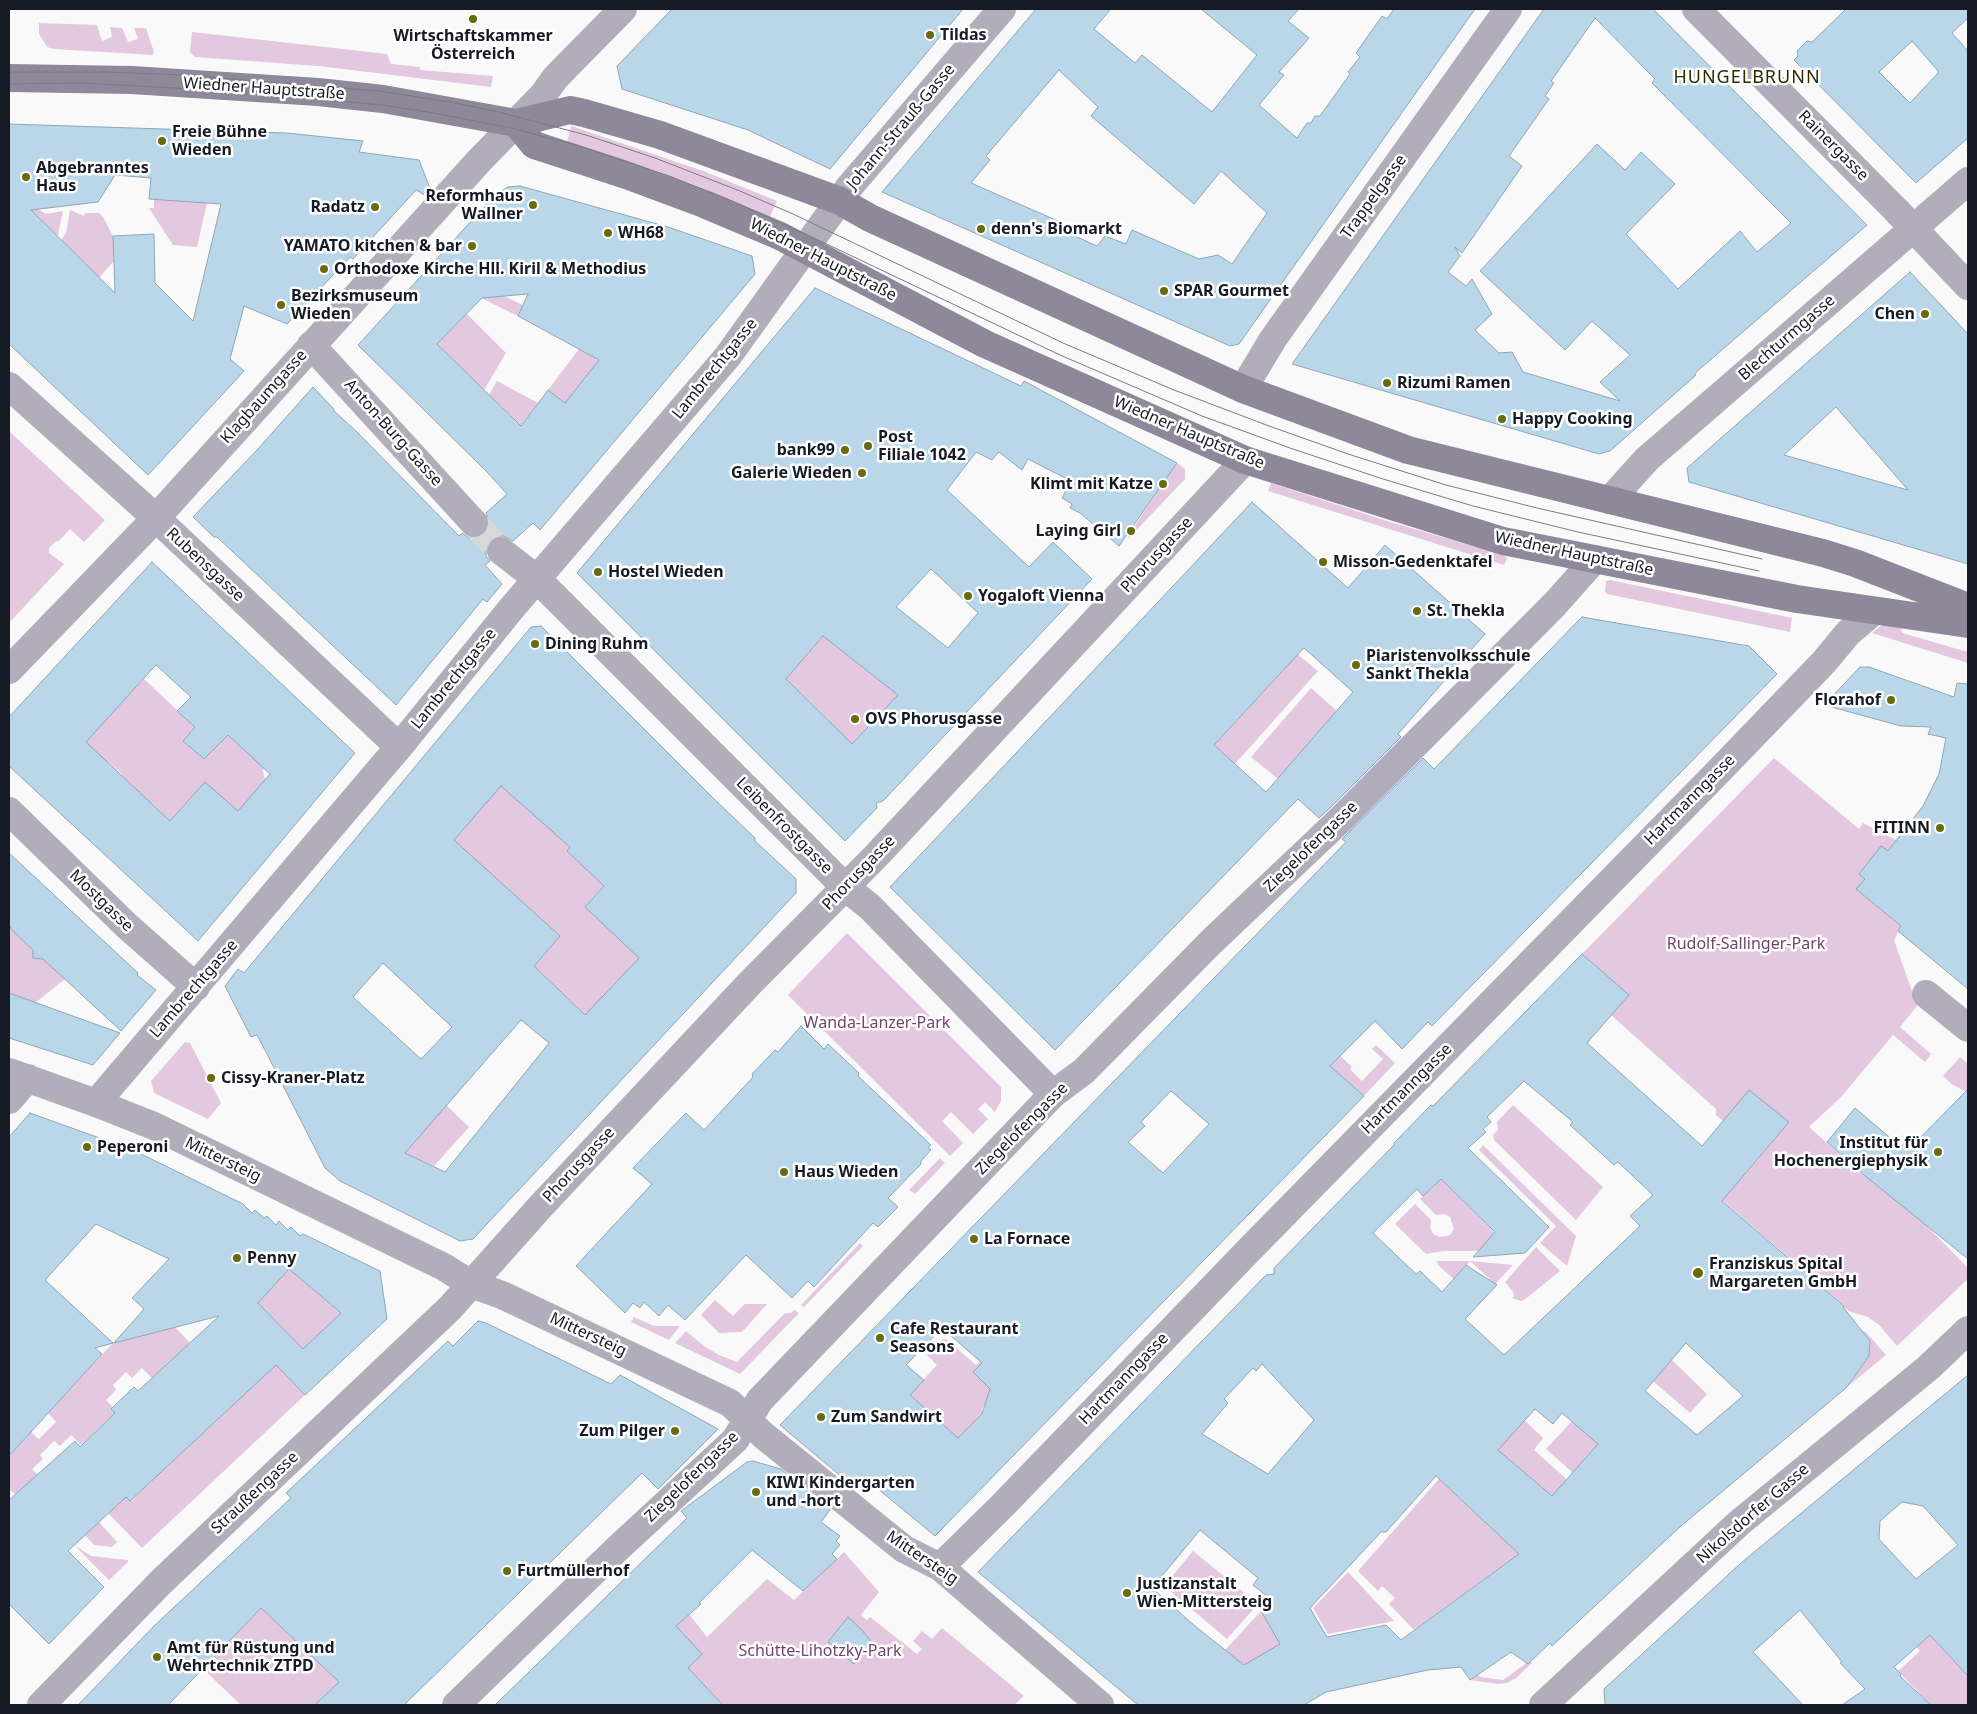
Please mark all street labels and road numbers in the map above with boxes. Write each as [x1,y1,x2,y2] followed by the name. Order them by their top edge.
[843,60,959,194] street label: Johann-Strauß-Gasse
[183,74,345,104] street label: Wiedner Hauptstraße
[1794,107,1872,185] street label: Rainergasse
[1337,151,1411,243] street label: Trappelgasse
[747,215,899,305] street label: Wiedner Hauptstraße
[1735,291,1839,385] street label: Blechturmgasse
[669,315,761,423] street label: Lambrechtgasse
[217,346,311,448] street label: Klagbaumgasse
[340,376,446,490] street label: Anton-Burg-Gasse
[1111,393,1267,473] street label: Wiedner Hauptstraße
[1117,513,1197,597] street label: Phorusgasse
[162,524,248,606] street label: Rubensgasse
[1493,528,1655,580] street label: Wiedner Hauptstraße
[408,625,500,733] street label: Lambrechtgasse
[1641,751,1739,849] street label: Hartmanngasse
[732,774,836,878] street label: Leibenfrostgasse
[1260,798,1362,896] street label: Ziegelofengasse
[819,832,899,914] street label: Phorusgasse
[65,866,137,936] street label: Mostgasse
[146,936,242,1042] street label: Lambrechtgasse
[1358,1040,1456,1138] street label: Hartmanngasse
[972,1079,1072,1179] street label: Ziegelofengasse
[539,1123,619,1207] street label: Phorusgasse
[182,1133,264,1187] street label: Mittersteig
[547,1309,629,1361] street label: Mittersteig
[1075,1329,1173,1429] street label: Hartmanngasse
[641,1428,743,1526] street label: Ziegelofengasse
[208,1448,302,1538] street label: Straußengasse
[1693,1460,1813,1568] street label: Nikolsdorfer Gasse
[883,1527,961,1589] street label: Mittersteig

